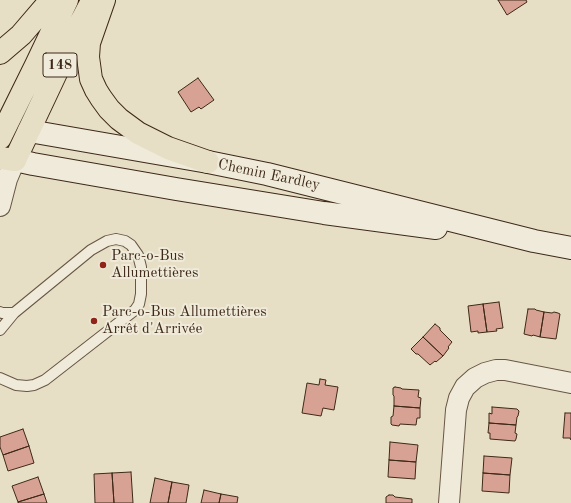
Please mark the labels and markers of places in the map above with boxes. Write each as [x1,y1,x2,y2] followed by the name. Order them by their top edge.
[111,247,198,282] place label: Parc-o-Bus Allumettières
[98,260,108,270] marker: Parc-o-Bus Allumettières
[102,303,267,338] place label: Parc-o-Bus Allumettières Arrêt d'Arrivée
[89,316,99,326] marker: Parc-o-Bus Allumettières Arrêt d'Arrivée

